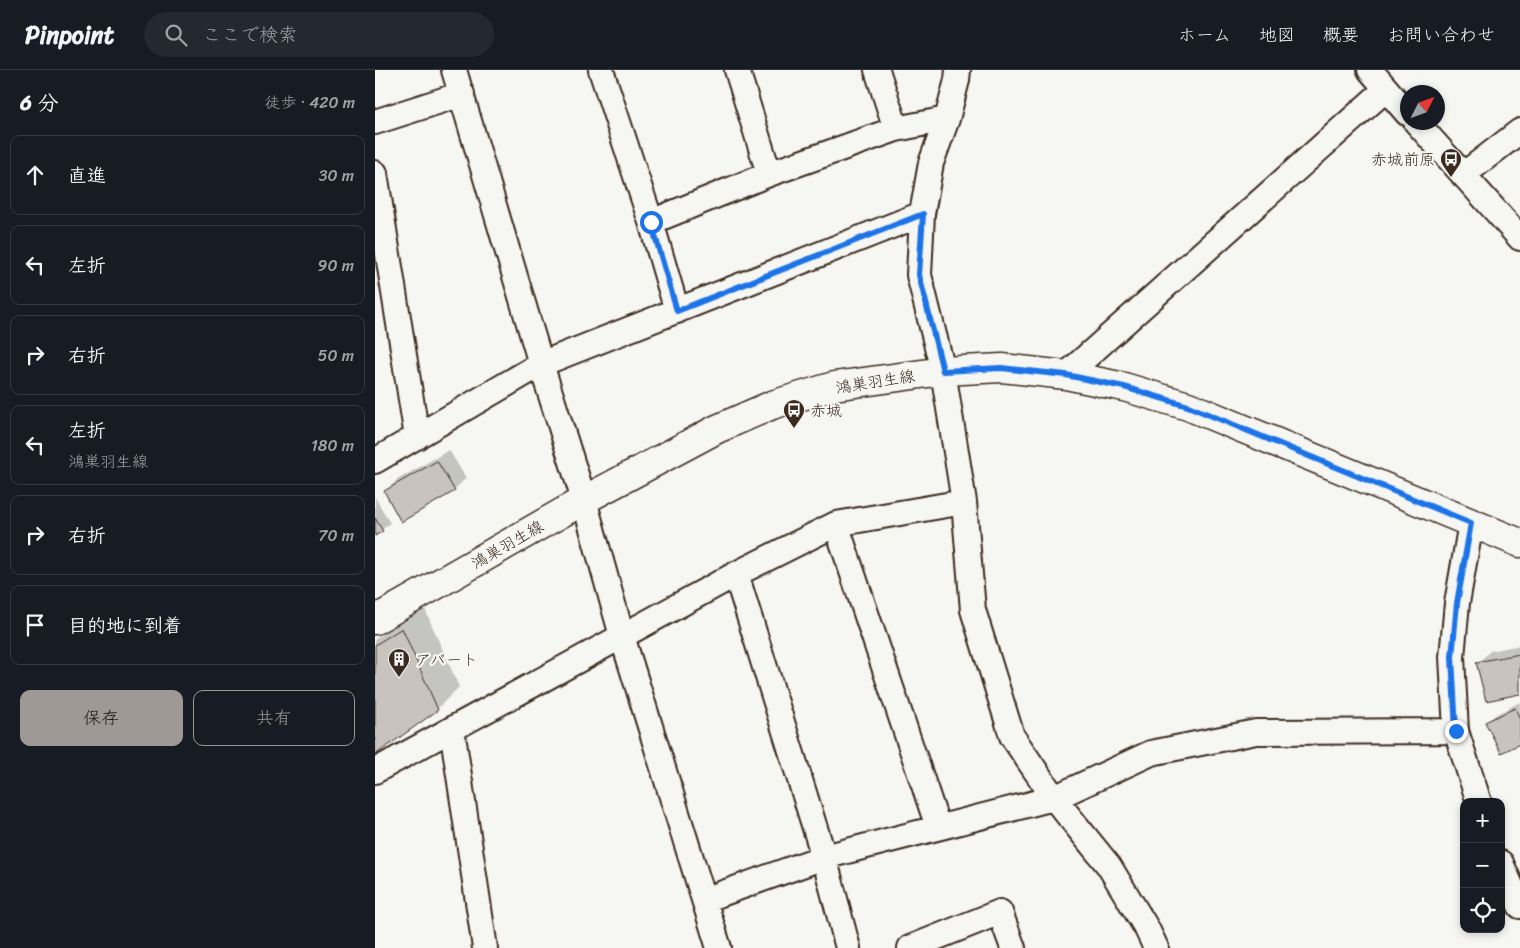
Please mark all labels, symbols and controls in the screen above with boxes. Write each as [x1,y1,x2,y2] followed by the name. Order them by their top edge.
[144,12,494,57] search box
[25,14,114,56] text: Pinpoint
[202,18,297,51] text: ここで検索
[1178,19,1231,51] text: ホーム
[1259,19,1295,51] text: 地図
[1323,19,1359,51] text: 概要
[1387,19,1495,51] text: お問い合わせ
[162,21,190,49] icon: search
[20,84,58,122] text: 6 分
[1400,85,1445,130] north arrow
[265,88,355,117] text: 徒歩 · 420 m
[1371,145,1435,174] place label: 赤城前原
[1439,147,1463,178] bus stop icon: 赤城前原
[68,159,106,192] text: 直進
[21,161,49,189] icon: ahead
[319,161,354,190] text: 30 m
[640,211,663,234] route start
[68,249,106,282] text: 左折
[21,251,49,279] icon: left
[318,251,354,280] text: 90 m
[68,339,106,372] text: 右折
[21,341,49,369] icon: right
[318,341,354,370] text: 50 m
[833,361,917,402] street label: 鴻巣羽生線
[810,396,842,425] place label: 赤城
[782,398,806,429] bus stop icon: 赤城
[68,414,106,447] text: 左折
[21,431,49,459] icon: left
[311,431,354,460] text: 180 m
[68,447,148,476] text: 鴻巣羽生線
[465,512,549,577] street label: 鴻巣羽生線
[68,519,106,552] text: 右折
[21,521,49,549] icon: right
[318,521,354,550] text: 70 m
[68,609,182,642] text: 目的地に到着
[21,611,49,639] icon: arrive
[415,645,478,674] place label: アパート
[387,647,411,678] building icon: アパート
[20,690,183,746] button: 保存
[193,690,355,746] button: 共有
[1445,720,1468,743] route end
[1460,798,1505,933] map controls
[1460,798,1505,843] button: +
[1460,843,1505,888] button: −
[1460,888,1505,933] button: locate

